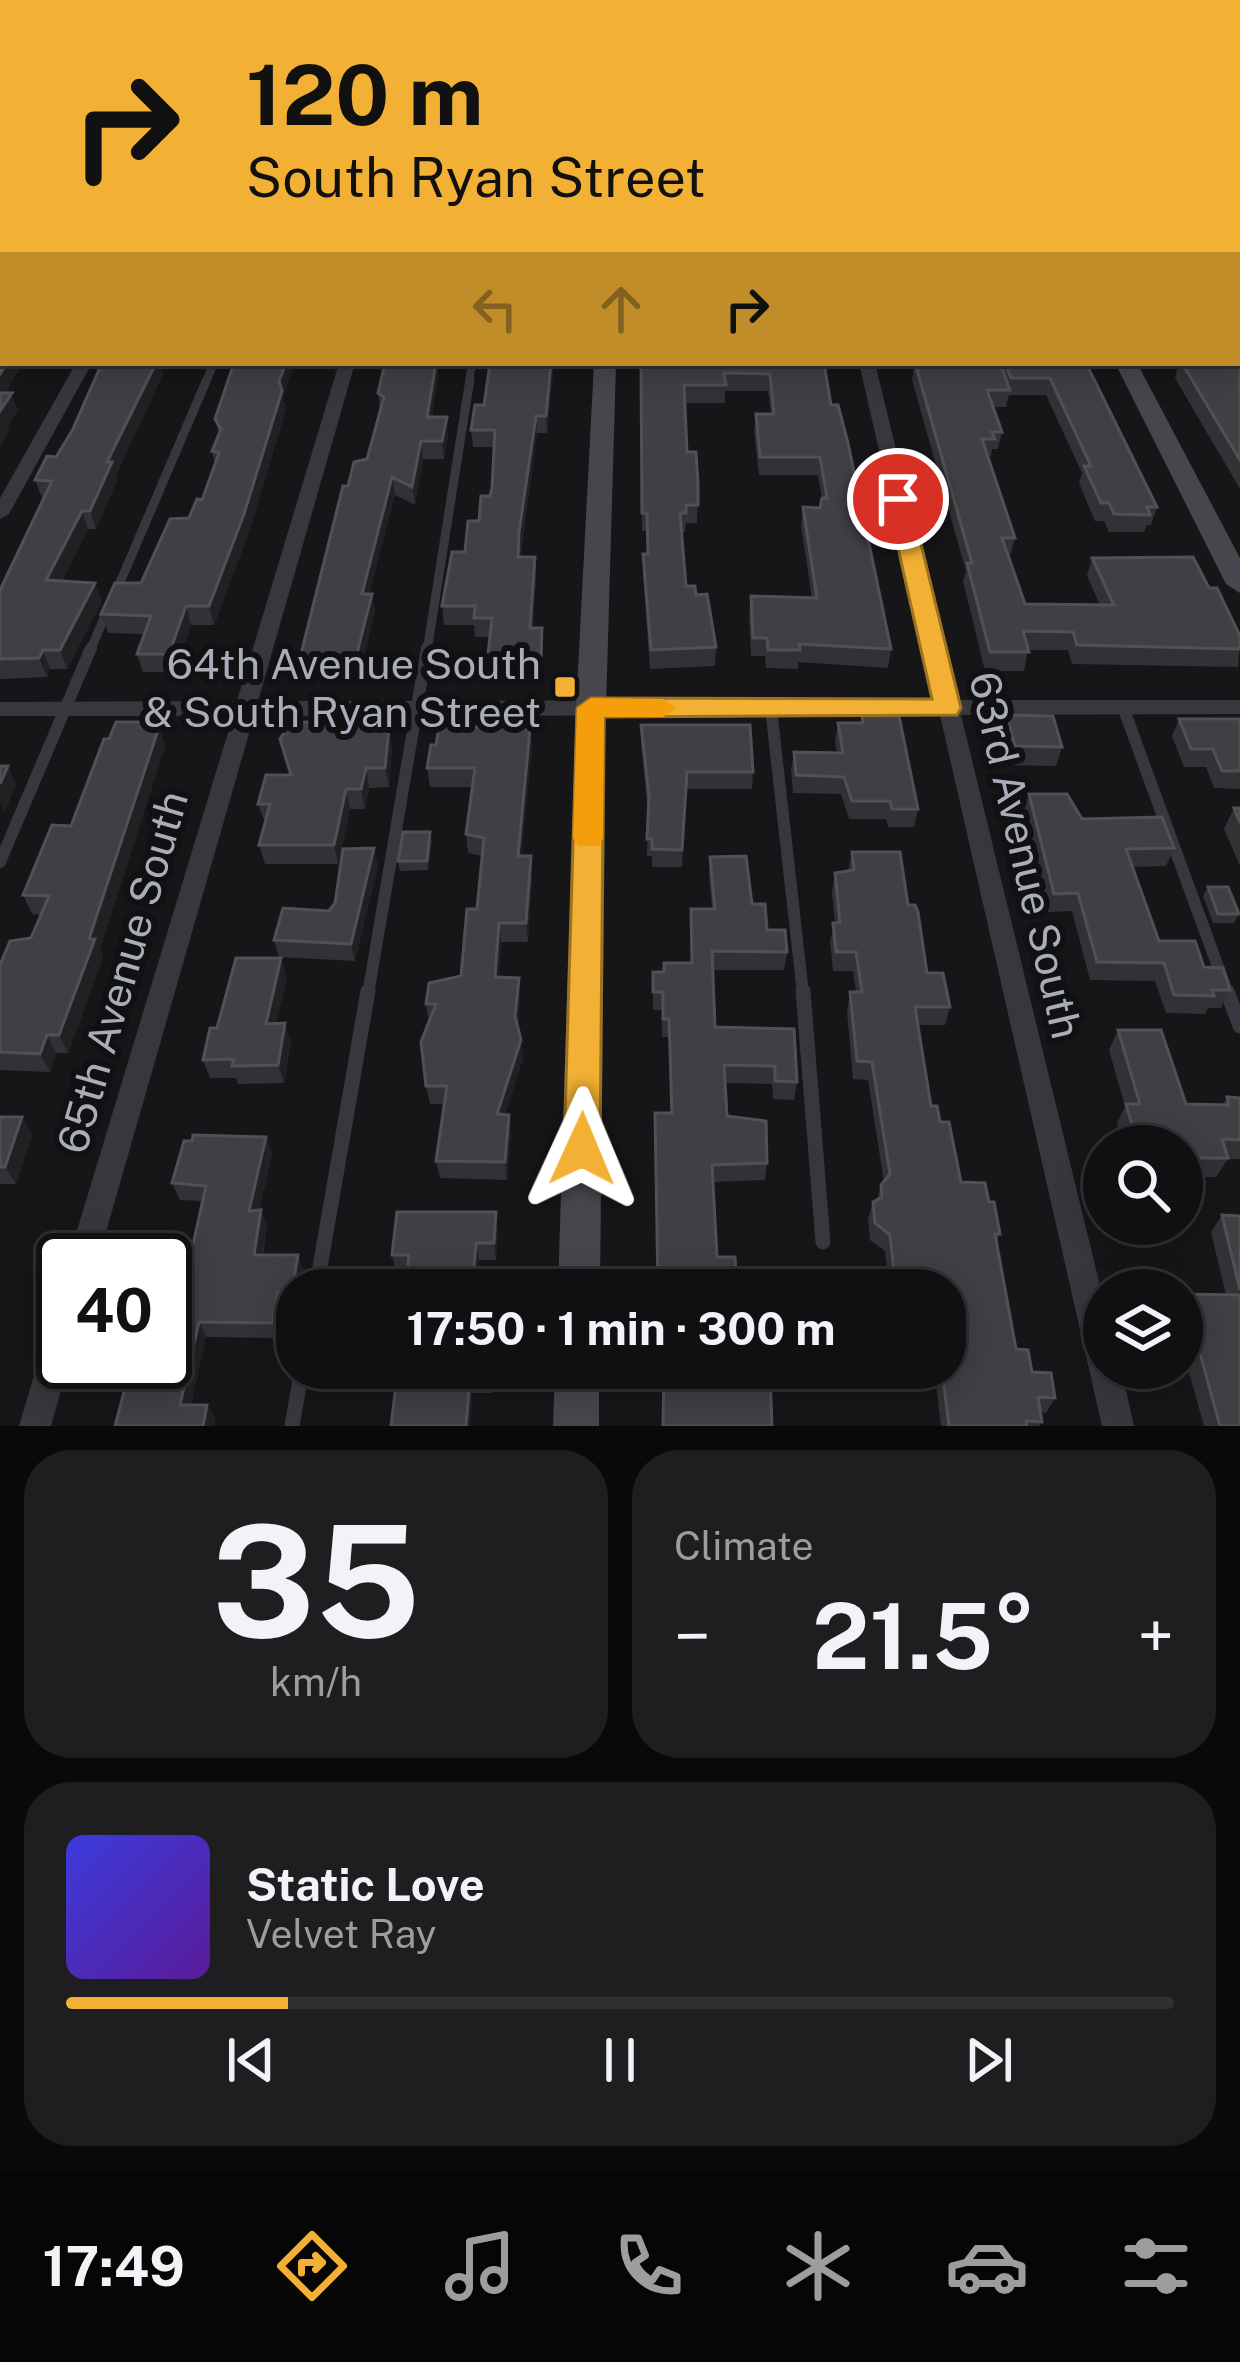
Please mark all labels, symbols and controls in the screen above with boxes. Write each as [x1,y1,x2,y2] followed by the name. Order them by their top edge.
[246,45,484,144] text: 120 m
[48,48,204,204] icon: right
[246,146,706,209] text: South Ryan Street
[462,276,528,342] icon: left
[588,276,654,342] icon: ahead
[714,276,780,342] icon: right
[847,448,949,550] pin
[865,466,931,532] icon: arrive
[143,639,541,736] place label: 64th Avenue South & South Ryan Street
[960,667,1092,1043] street label: 63rd Avenue South
[552,674,578,700] marker: 64th Avenue South & South Ryan Street
[47,785,197,1159] street label: 65th Avenue South
[519,1086,645,1212] position arrow
[1083,1125,1203,1389] map controls
[1083,1125,1203,1245] button: search
[36,1233,192,1389] speed limit sign: 40
[1083,1269,1203,1389] button: layers
[406,1302,836,1355] text: 17:50 · 1 min · 300 m
[211,1489,421,1672] text: 35
[674,1523,814,1569] text: Climate
[812,1583,1036,1689] text: 21.5°
[674,1597,711,1675] text: −
[1137,1597,1174,1675] text: +
[270,1659,362,1705] text: km/h
[246,1858,485,1911] text: Static Love
[246,1911,436,1957] text: Velvet Ray
[218,2027,284,2093] icon: previous
[587,2027,653,2093] icon: pause
[956,2027,1022,2093] icon: next
[270,2224,354,2308] icon: directions
[438,2224,522,2308] icon: music
[607,2224,691,2308] icon: phone
[776,2224,860,2308] icon: climate
[945,2224,1029,2308] icon: car
[1114,2224,1198,2308] icon: filters
[42,2235,185,2298] text: 17:49

